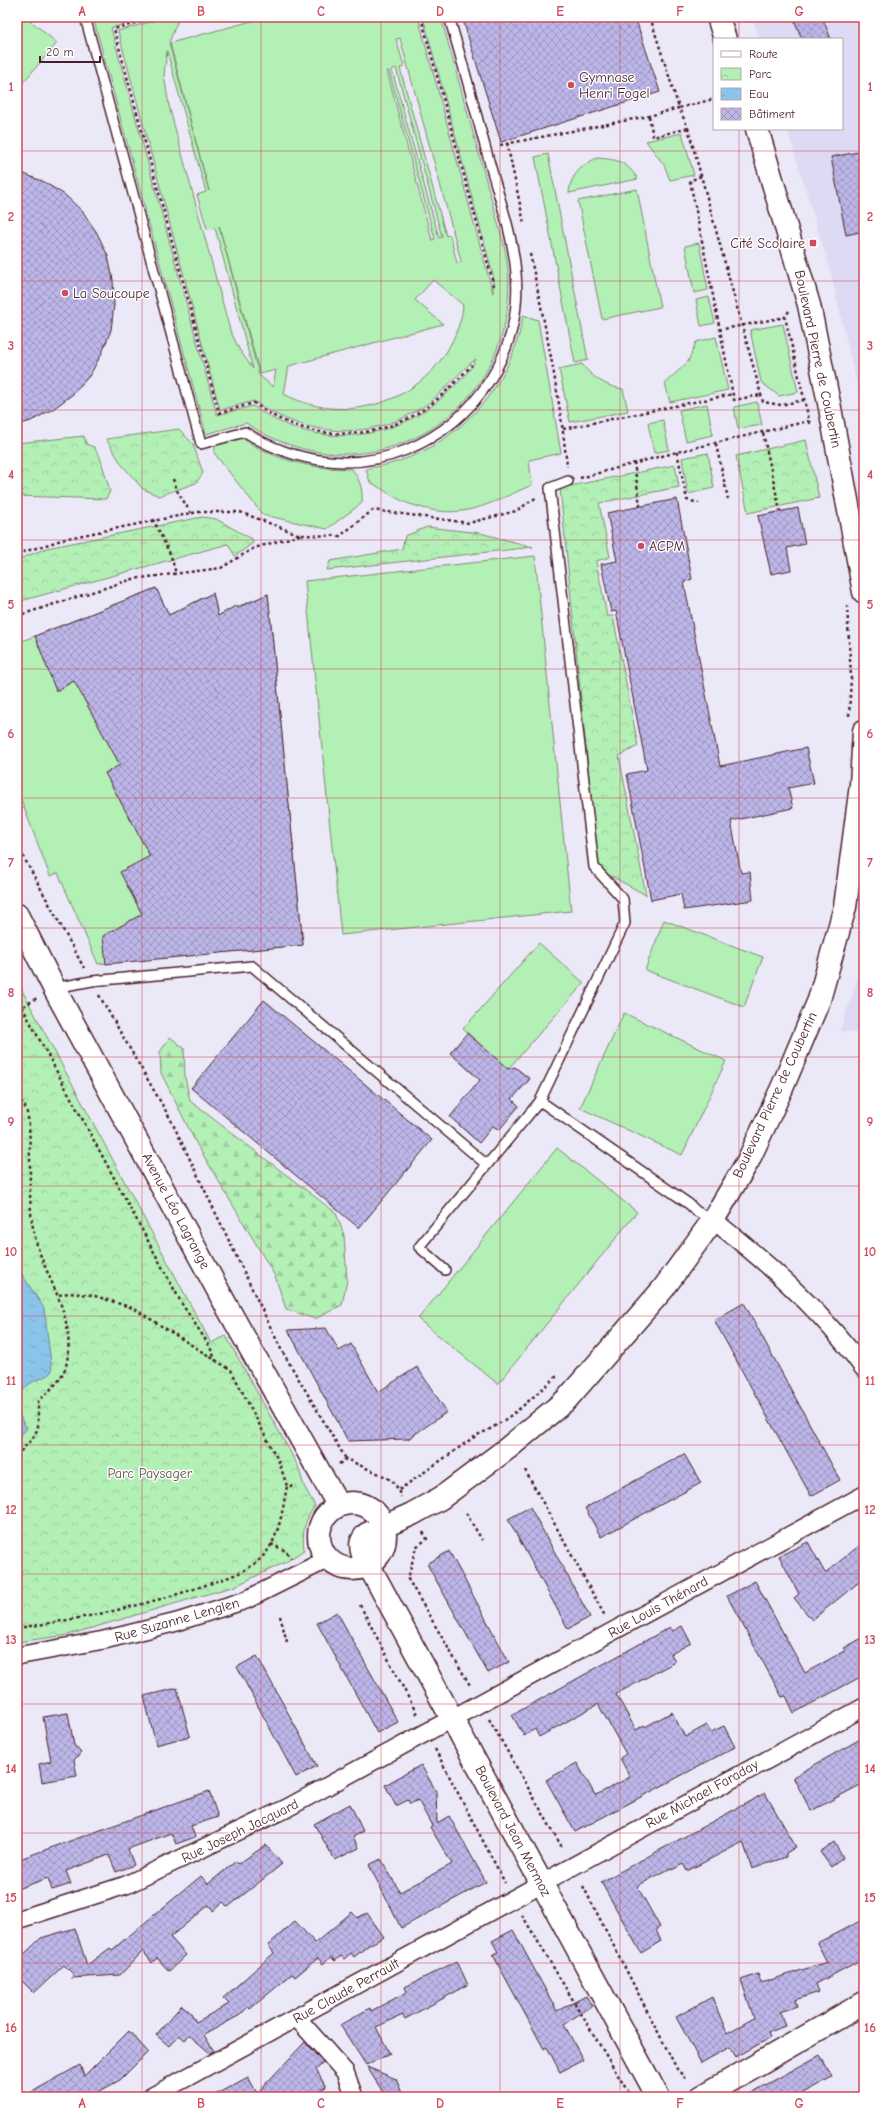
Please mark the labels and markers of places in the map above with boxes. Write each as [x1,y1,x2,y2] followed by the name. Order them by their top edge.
[579,69,649,102] place label: Gymnase Henri Fogel
[566,80,576,90] marker: Gymnase Henri Fogel
[730,235,805,252] place label: Cité Scolaire
[808,238,818,248] marker: Cité Scolaire
[73,285,150,302] place label: La Soucoupe
[60,288,70,298] marker: La Soucoupe
[649,538,685,555] place label: ACPM
[636,541,646,551] marker: ACPM

